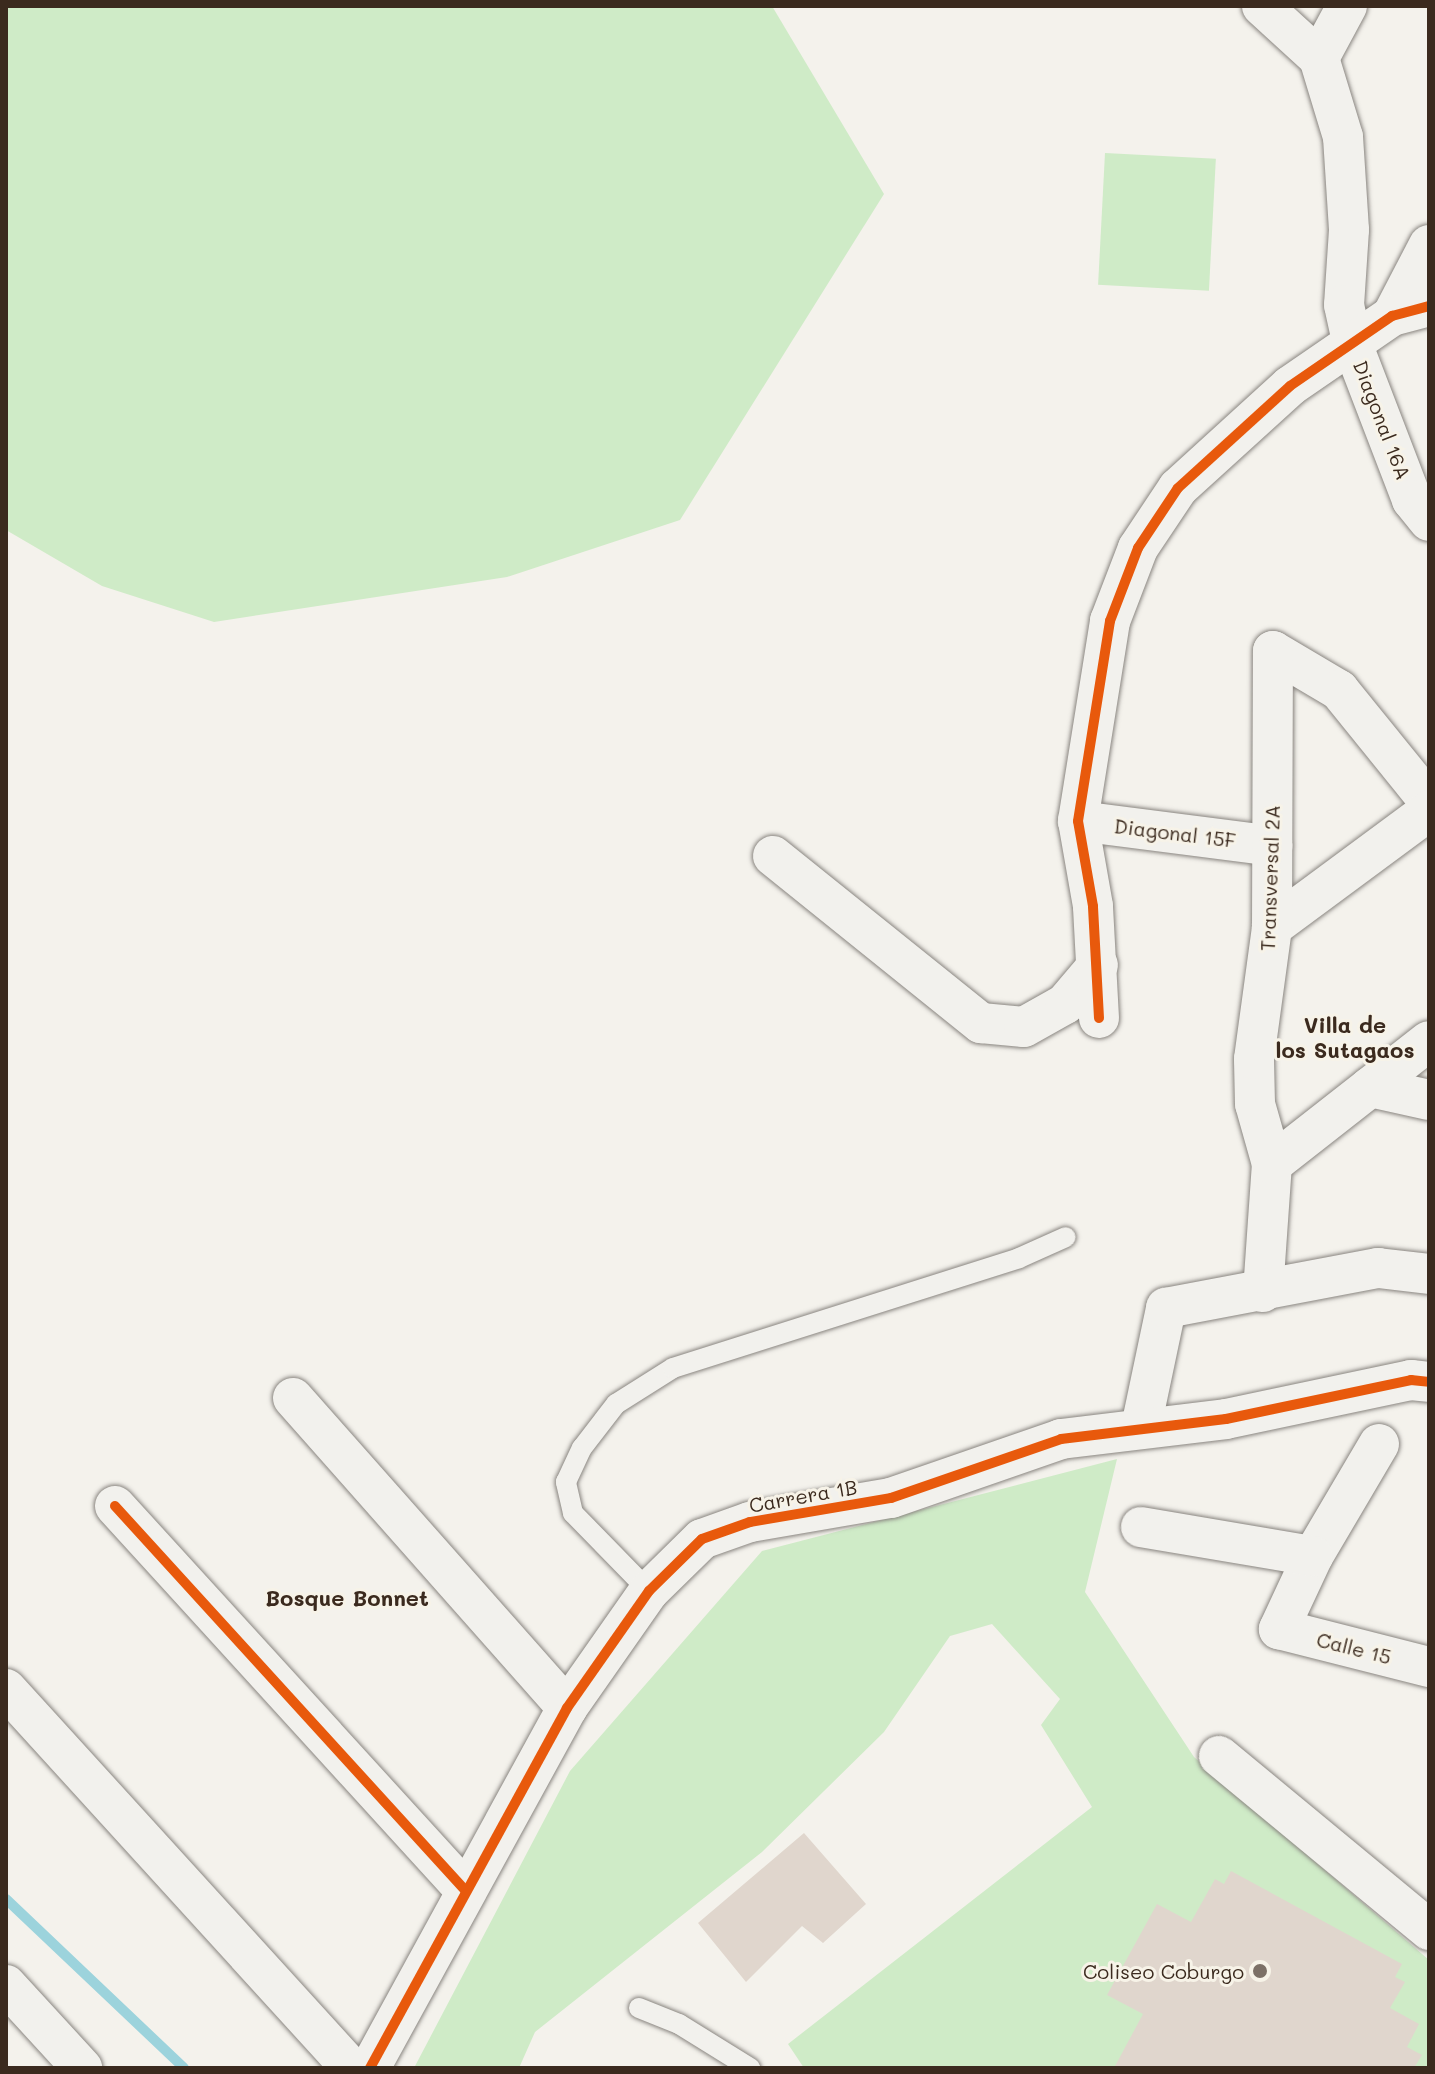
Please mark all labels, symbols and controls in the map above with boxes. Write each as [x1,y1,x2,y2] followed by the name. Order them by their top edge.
[1348,357,1416,483] street label: Diagonal 16A
[1255,805,1285,951] street label: Transversal 2A
[1113,814,1237,852] street label: Diagonal 15F
[1275,1011,1415,1062] district label: Villa de los Sutagaos
[747,1475,859,1517] street label: Carrera 1B
[265,1585,429,1611] district label: Bosque Bonnet
[1314,1627,1394,1669] street label: Calle 15
[1083,1959,1244,1983] place label: Coliseo Coburgo
[1251,1962,1269,1980] marker: Coliseo Coburgo

